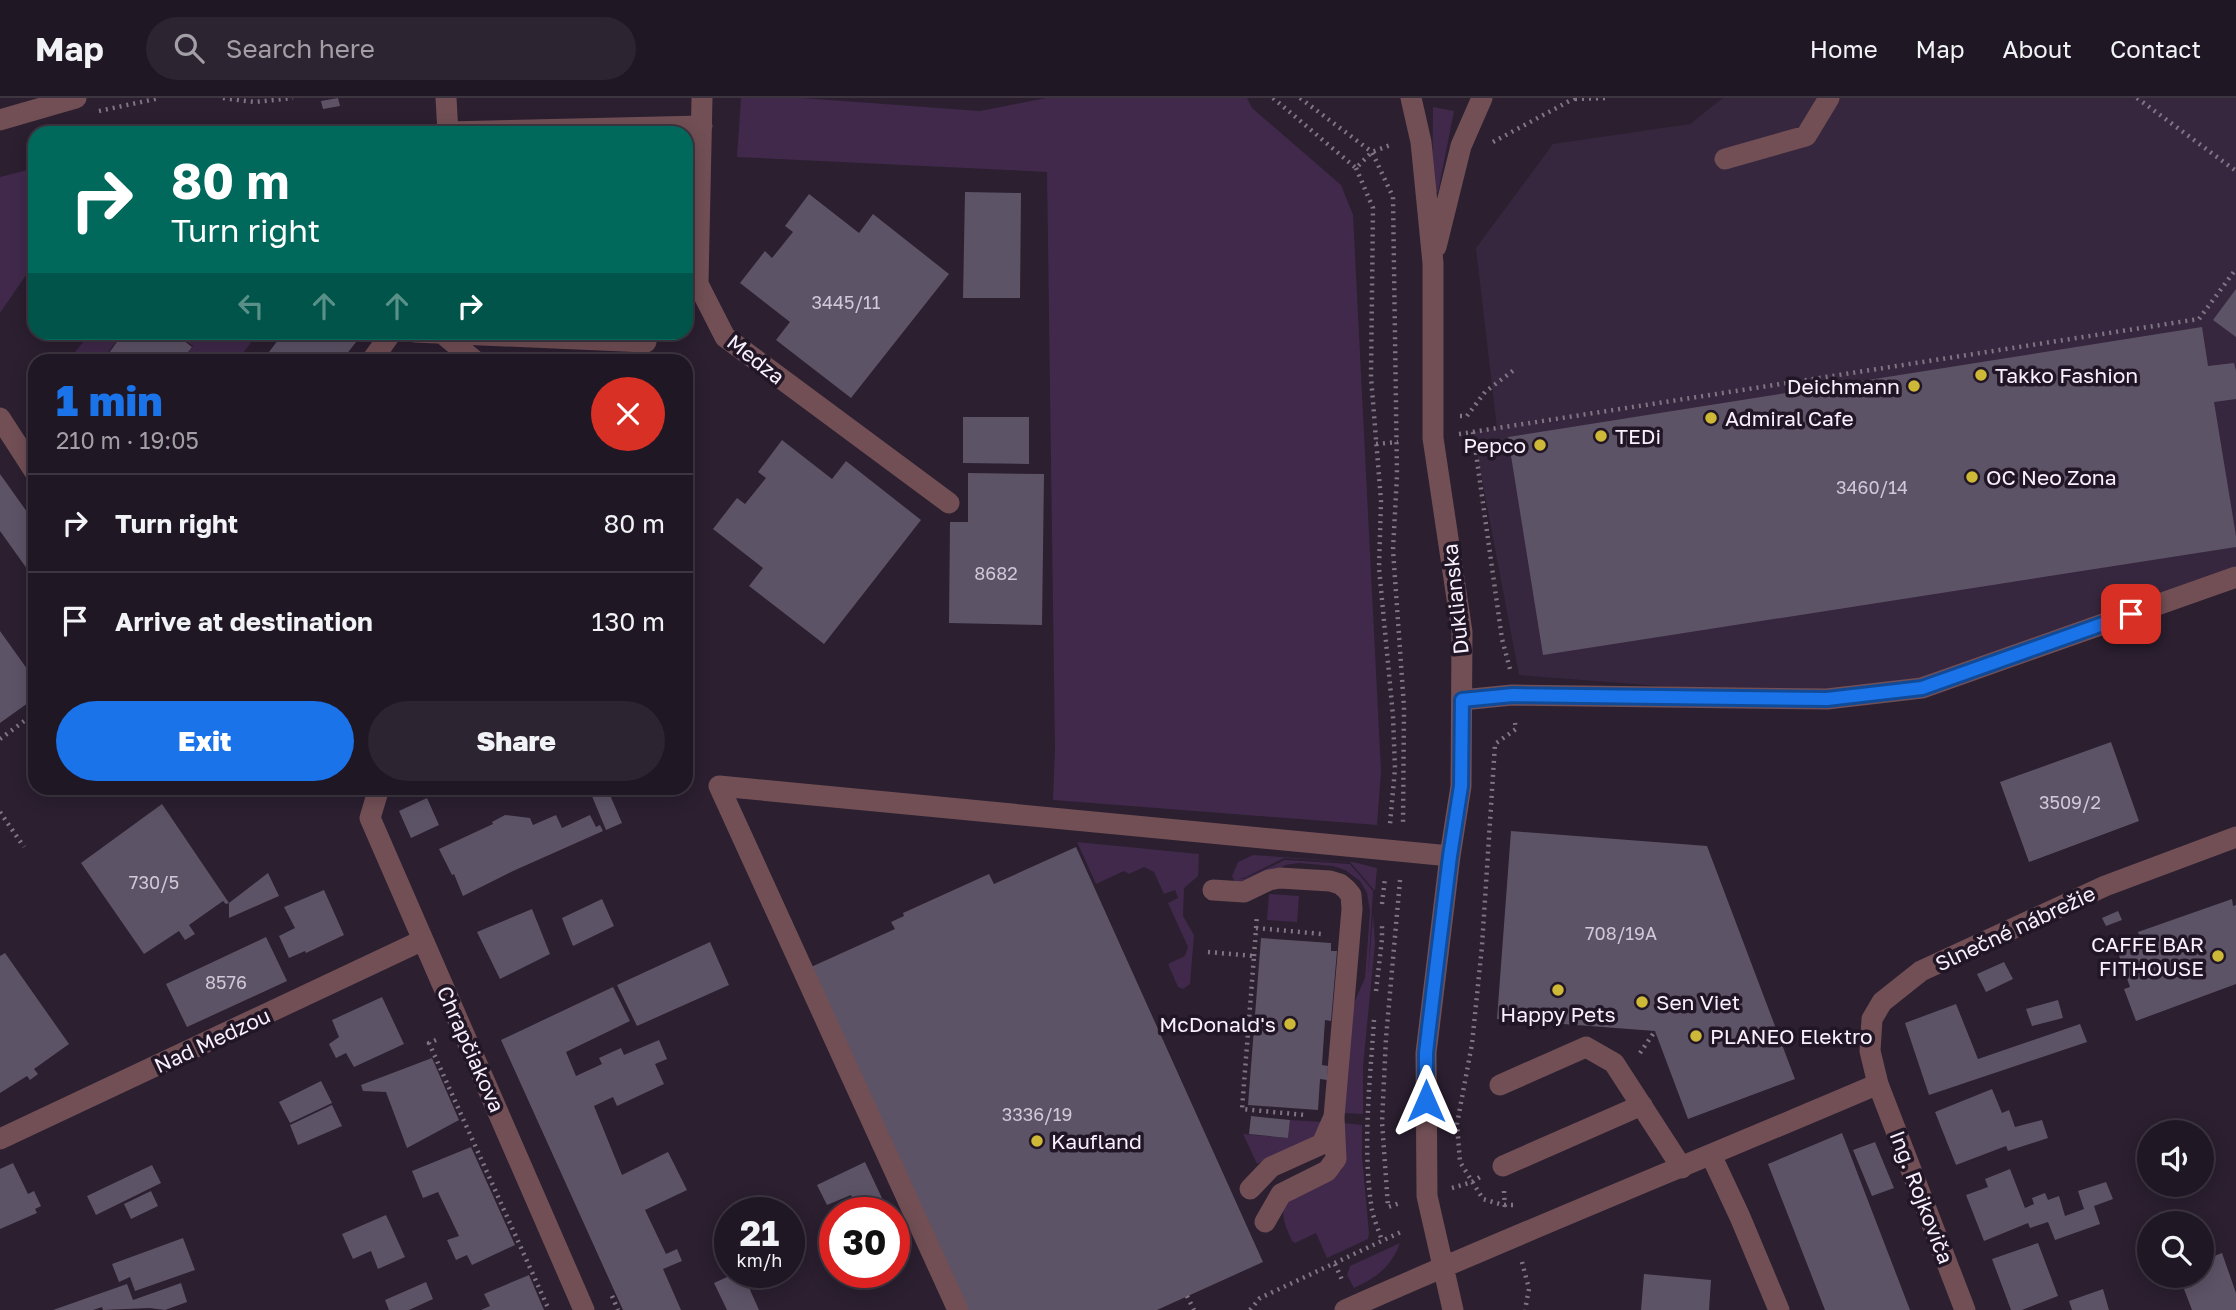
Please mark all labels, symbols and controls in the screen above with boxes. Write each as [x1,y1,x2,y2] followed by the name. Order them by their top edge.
[146,17,636,80] search box
[35,29,104,68] text: Map
[170,29,208,67] icon: search
[226,33,375,64] text: Search here
[1810,34,1878,63] text: Home
[1916,34,1965,63] text: Map
[2003,34,2072,63] text: About
[2110,34,2201,63] text: Contact
[171,151,289,210] text: 80 m
[56,154,147,245] icon: right
[171,211,320,249] text: Turn right
[232,287,270,325] icon: left
[305,287,343,325] icon: ahead
[378,287,416,325] icon: ahead
[451,287,489,325] icon: right
[811,291,881,313] house number: 3445/11
[722,329,790,389] street label: Medza
[1995,362,2138,388] place label: Takko Fashion
[1973,367,1989,383] marker: Takko Fashion
[1787,373,1900,399] place label: Deichmann
[56,375,163,425] text: 1 min
[591,377,665,451] button: close
[1906,378,1922,394] marker: Deichmann
[1725,405,1854,431] place label: Admiral Cafe
[1703,410,1719,426] marker: Admiral Cafe
[1615,423,1661,449] place label: TEDi
[56,426,199,454] text: 210 m · 19:05
[1593,428,1609,444] marker: TEDi
[1463,432,1526,458] place label: Pepco
[1532,437,1548,453] marker: Pepco
[1986,464,2117,490] place label: OC Neo Zona
[1964,469,1980,485] marker: OC Neo Zona
[1836,476,1908,498] house number: 3460/14
[56,504,94,542] icon: right
[115,508,238,539] text: Turn right
[604,508,665,539] text: 80 m
[1436,542,1474,656] street label: Duklianska
[974,562,1018,584] house number: 8682
[2101,584,2161,644] pin
[2112,595,2150,633] icon: arrive
[56,602,94,640] icon: arrive
[115,606,373,637] text: Arrive at destination
[592,606,665,637] text: 130 m
[56,701,354,781] button: Exit
[368,701,665,781] button: Share
[2039,791,2101,813] house number: 3509/2
[129,871,179,893] house number: 730/5
[1931,880,2099,976] street label: Slnečné nábrežie
[1585,922,1657,944] house number: 708/19A
[2091,931,2204,981] place label: CAFFE BAR FITHOUSE
[2210,948,2226,964] marker: CAFFE BAR FITHOUSE
[205,971,247,993] house number: 8576
[432,982,510,1116] street label: Chrapčiakova
[1550,982,1566,998] marker: Happy Pets
[1656,989,1740,1015] place label: Sen Viet
[1634,994,1650,1010] marker: Sen Viet
[1500,1001,1616,1027] place label: Happy Pets
[150,1002,274,1078] street label: Nad Medzou
[1159,1011,1276,1037] place label: McDonald's
[1282,1016,1298,1032] marker: McDonald's
[1710,1023,1873,1049] place label: PLANEO Elektro
[1688,1028,1704,1044] marker: PLANEO Elektro
[1389,1064,1463,1138] position arrow
[1002,1103,1072,1125] house number: 3336/19
[2137,1120,2214,1288] map controls
[2137,1120,2214,1197] button: sound
[1885,1127,1959,1267] street label: Ing. Rojkoviča
[1051,1128,1142,1154] place label: Kaufland
[1029,1133,1045,1149] marker: Kaufland
[819,1197,910,1288] speed limit sign: 30
[2137,1211,2214,1288] button: search
[740,1212,779,1254] text: 21
[737,1249,782,1271] text: km/h

